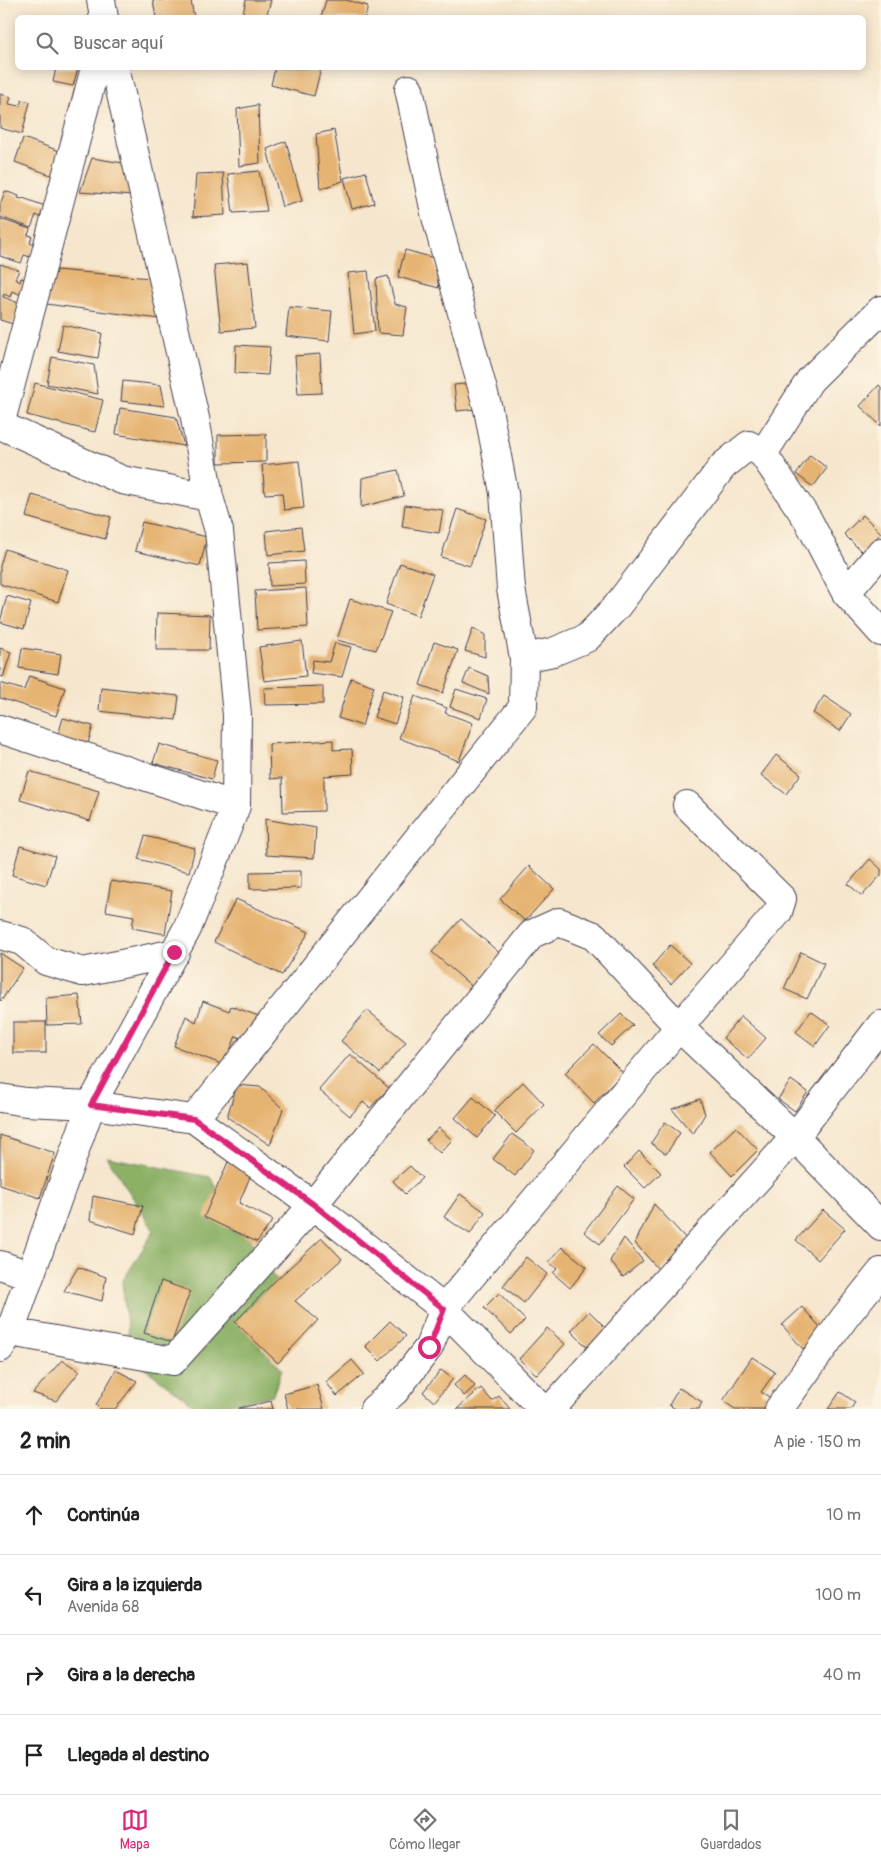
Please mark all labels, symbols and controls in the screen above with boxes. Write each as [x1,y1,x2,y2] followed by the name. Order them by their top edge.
[15,15,866,70] search box
[33,29,61,57] icon: search
[73,31,164,55] text: Buscar aquí
[163,941,186,964] route end
[418,1336,441,1359] route start
[20,1428,70,1455] text: 2 min
[773,1432,861,1452] text: A pie · 150 m
[20,1501,48,1529] icon: ahead
[67,1503,140,1527] text: Continúa
[826,1505,861,1525] text: 10 m
[67,1573,202,1597] text: Gira a la izquierda
[20,1581,48,1609] icon: left
[815,1585,861,1605] text: 100 m
[67,1597,139,1617] text: Avenida 68
[20,1661,48,1689] icon: right
[67,1663,195,1687] text: Gira a la derecha
[823,1665,861,1685] text: 40 m
[20,1741,48,1769] icon: arrive
[67,1743,209,1767] text: Llegada al destino
[120,1806,149,1853] tab: Mapa
[389,1806,460,1853] tab: Cómo llegar
[700,1806,761,1853] tab: Guardados

